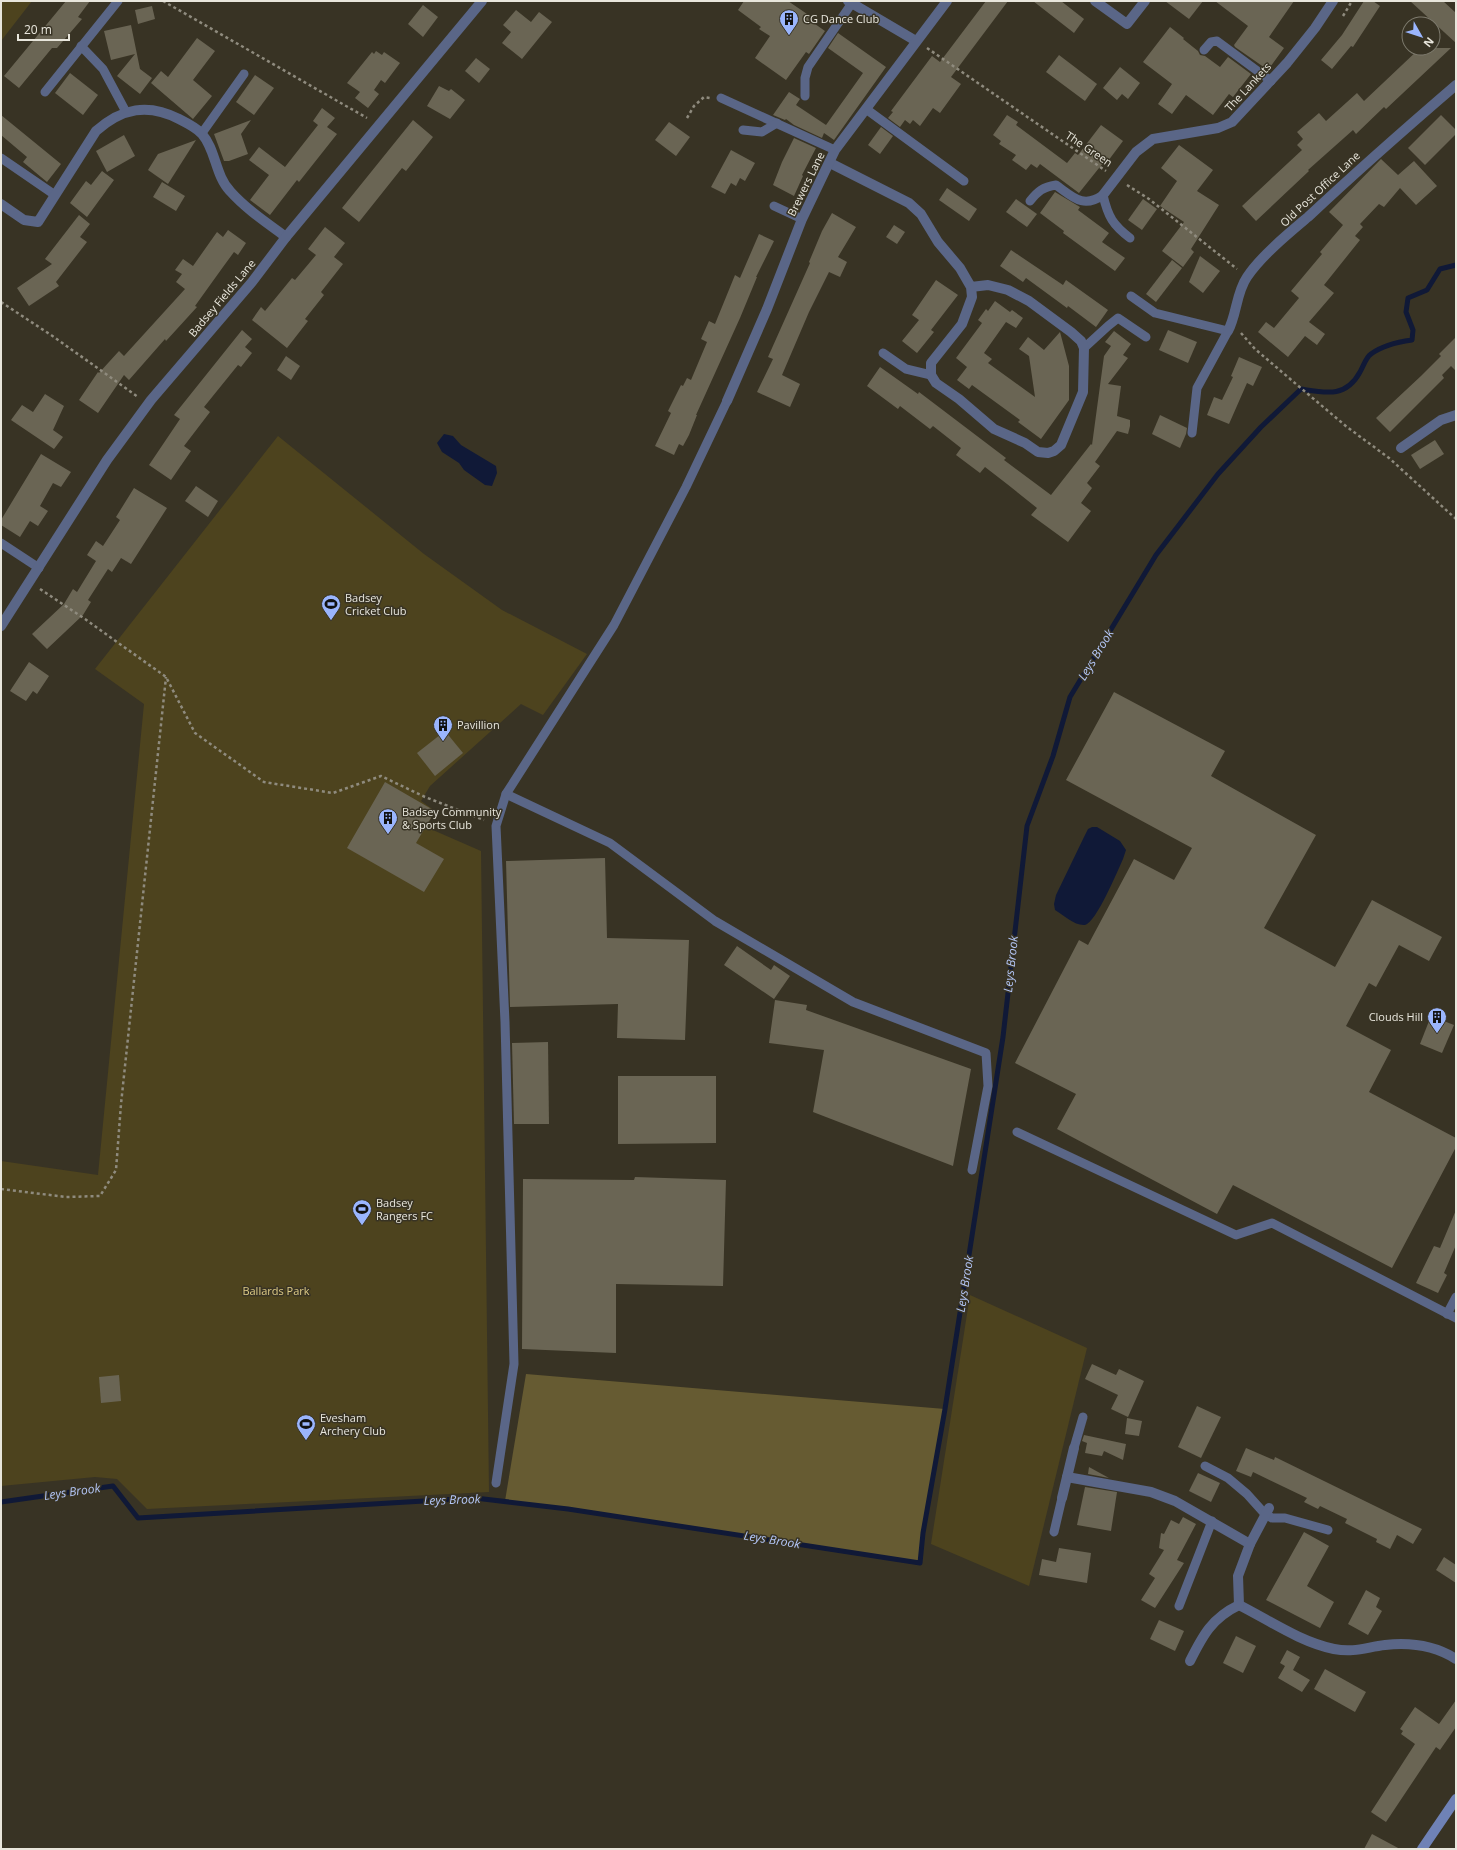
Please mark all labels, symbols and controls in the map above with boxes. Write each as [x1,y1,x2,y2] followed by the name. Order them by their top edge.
[778,8,800,36] building icon: CG Dance Club
[803,11,879,26] place label: CG Dance Club
[18,16,69,42] scale bar
[1401,16,1441,56] north arrow
[24,21,52,38] text: 20 m
[1421,34,1438,51] text: N
[1221,59,1274,114] street label: The Lankets
[1063,127,1116,170] street label: The Green
[1277,148,1363,230] street label: Old Post Office Lane
[783,149,828,218] street label: Brewers Lane
[185,256,258,340] street label: Badsey Fields Lane
[345,590,407,618] place label: Badsey Cricket Club
[320,593,342,621] sports icon: Badsey Cricket Club
[1074,625,1118,683] water label: Leys Brook
[432,714,454,742] building icon: Pavillion
[457,717,500,732] place label: Pavillion
[402,804,502,832] place label: Badsey Community & Sports Club
[377,807,399,835] building icon: Badsey Community & Sports Club
[999,934,1022,993] water label: Leys Brook
[1426,1006,1448,1034] building icon: Clouds Hill
[1369,1009,1423,1024] place label: Clouds Hill
[376,1195,433,1223] place label: Badsey Rangers FC
[351,1198,373,1226] sports icon: Badsey Rangers FC
[952,1253,978,1313] water label: Leys Brook
[242,1283,310,1298] park label: Ballards Park
[320,1410,386,1438] place label: Evesham Archery Club
[295,1413,317,1441] sports icon: Evesham Archery Club
[43,1479,102,1504] water label: Leys Brook
[423,1490,482,1509] water label: Leys Brook
[743,1527,803,1553] water label: Leys Brook

